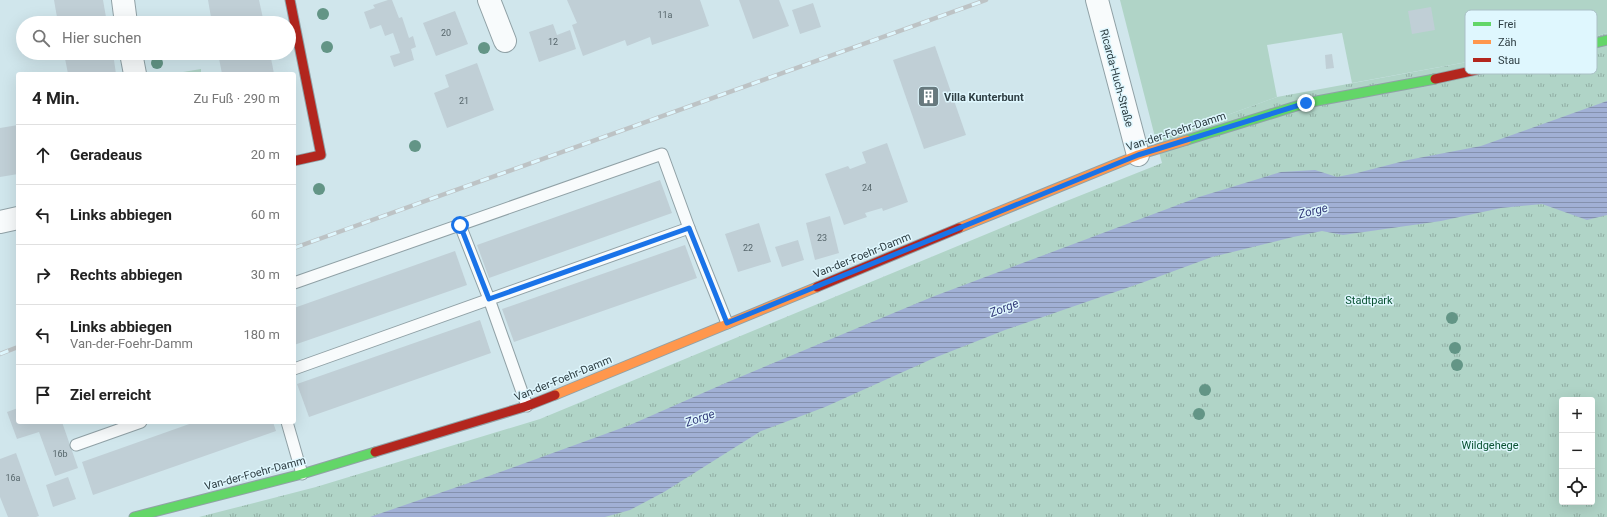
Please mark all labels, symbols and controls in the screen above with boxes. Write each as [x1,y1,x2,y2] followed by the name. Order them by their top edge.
[657,10,673,20] house number: 11a
[1465,10,1597,74] legend
[16,16,296,60] search box
[1498,18,1516,31] text: Frei
[30,27,52,49] icon: search
[441,28,451,38] house number: 20
[1097,28,1136,129] street label: Ricarda-Huch-Straße
[62,29,141,47] text: Hier suchen
[1498,36,1517,49] text: Zäh
[548,37,558,47] house number: 12
[1498,54,1520,67] text: Stau
[916,84,942,110] building icon: Villa Kunterbunt
[32,88,80,108] text: 4 Min.
[194,91,280,106] text: Zu Fuß · 290 m
[944,91,1024,104] place label: Villa Kunterbunt
[1297,94,1315,112] route end
[459,96,469,106] house number: 21
[1125,109,1228,154] street label: Van-der-Foehr-Damm
[32,144,54,166] icon: ahead
[70,146,142,164] text: Geradeaus
[251,147,280,162] text: 20 m
[862,183,872,193] house number: 24
[1296,201,1329,222] water label: Zorge
[32,204,54,226] icon: left
[70,206,172,224] text: Links abbiegen
[251,207,280,222] text: 60 m
[451,216,469,234] route start
[812,230,913,281] street label: Van-der-Foehr-Damm
[817,233,827,243] house number: 23
[743,243,753,253] house number: 22
[32,264,54,286] icon: right
[70,266,183,284] text: Rechts abbiegen
[251,267,280,282] text: 30 m
[1345,294,1393,307] park label: Stadtpark
[987,296,1021,320] water label: Zorge
[70,318,172,336] text: Links abbiegen
[32,324,54,346] icon: left
[243,327,280,342] text: 180 m
[70,336,193,351] text: Van-der-Foehr-Damm
[513,353,614,404] street label: Van-der-Foehr-Damm
[32,384,54,406] icon: arrive
[70,386,151,404] text: Ziel erreicht
[1559,397,1595,505] map controls
[1559,397,1595,433] button: +
[683,406,716,430] water label: Zorge
[1559,433,1595,469] button: −
[1461,439,1519,452] park label: Wildgehege
[52,449,68,459] house number: 16b
[203,454,307,493] street label: Van-der-Foehr-Damm
[1559,469,1595,505] button: locate
[5,473,21,483] house number: 16a

